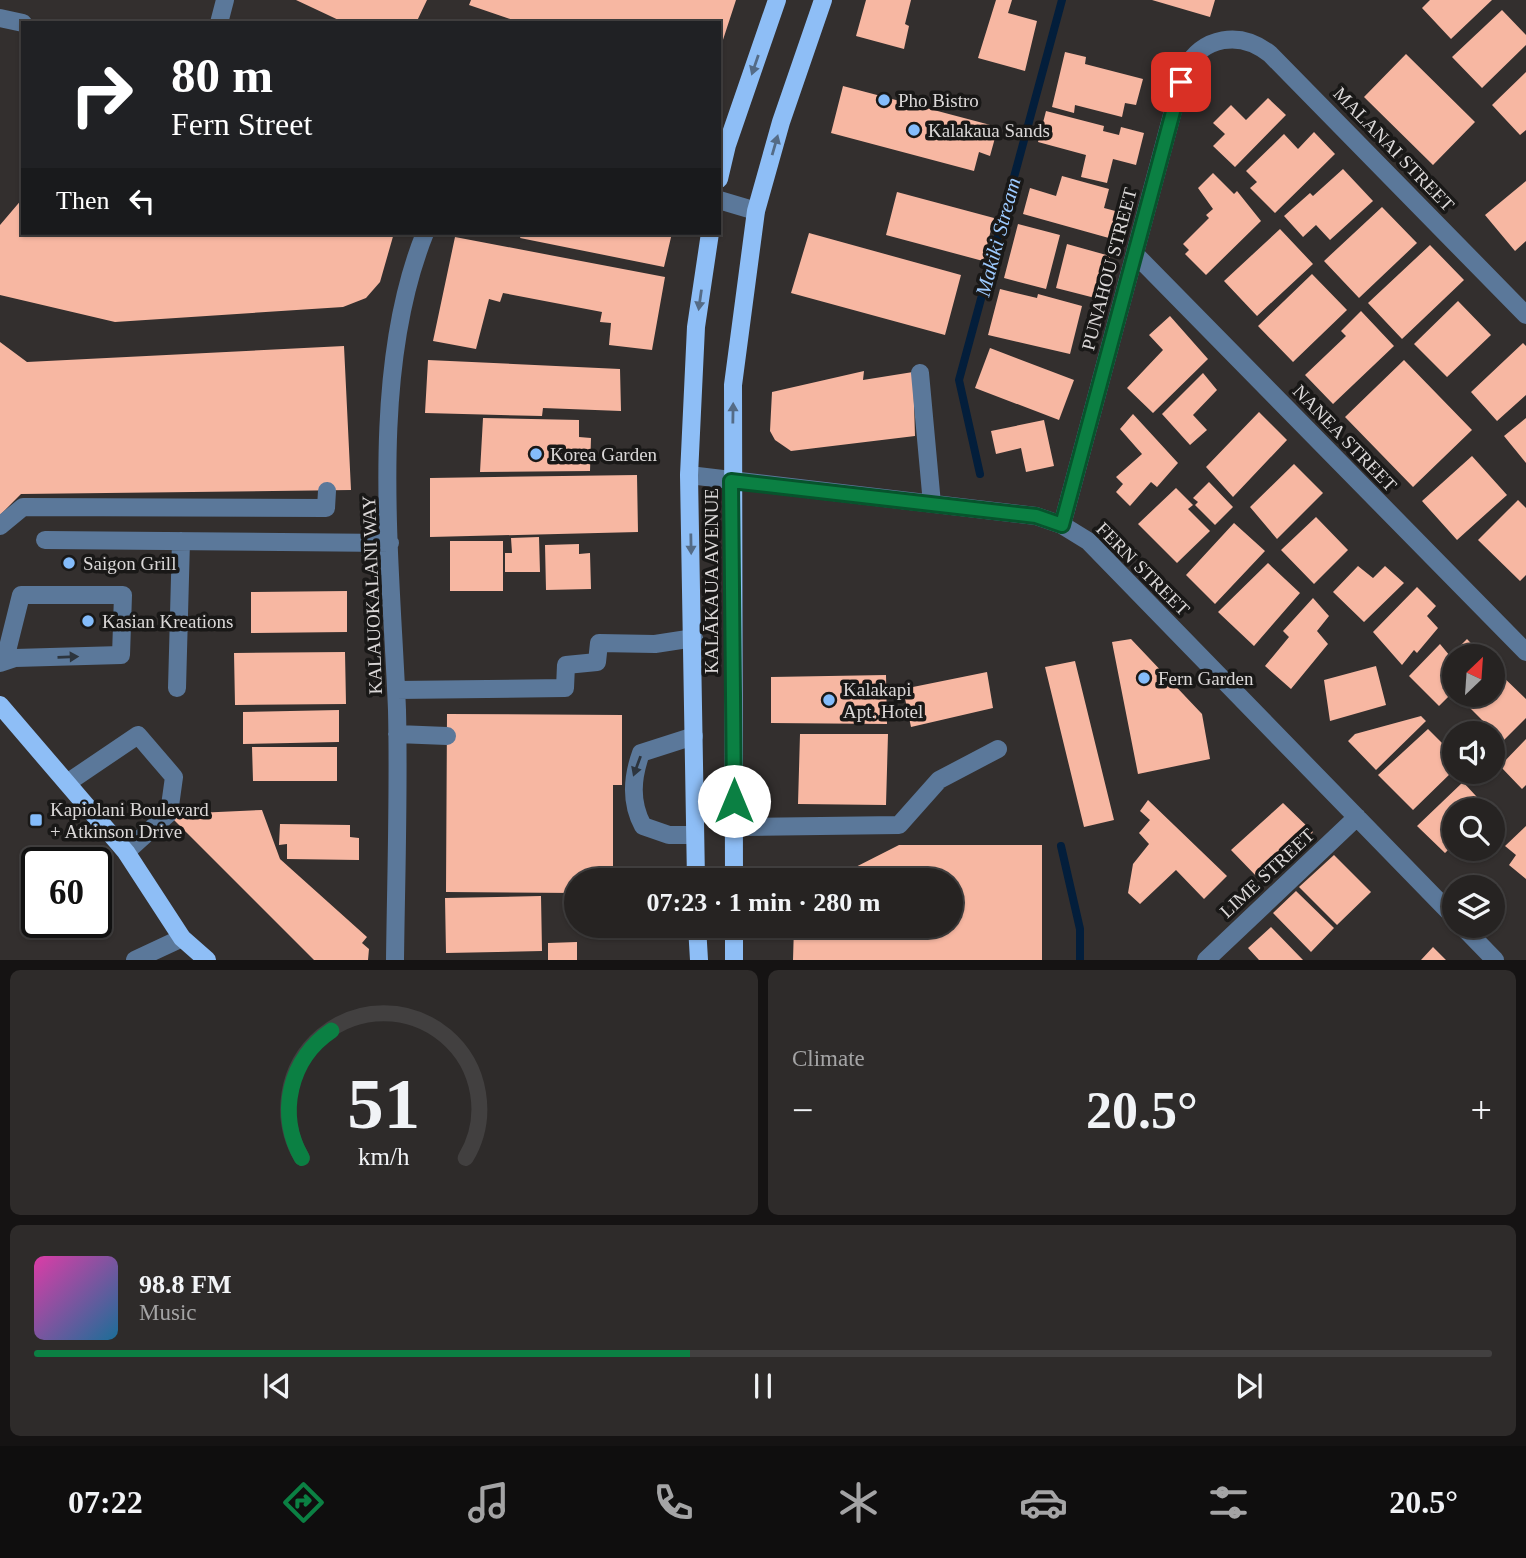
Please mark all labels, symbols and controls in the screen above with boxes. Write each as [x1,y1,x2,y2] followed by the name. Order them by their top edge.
[171,48,273,103] text: 80 m
[56,49,147,140] icon: right
[1151,52,1211,112] pin
[749,54,760,75] one-way arrow
[1162,63,1200,101] icon: arrive
[1329,83,1459,216] street label: MALANAI STREET
[898,90,979,111] place label: Pho Bistro
[876,92,892,108] marker: Pho Bistro
[171,106,312,142] text: Fern Street
[928,120,1050,141] place label: Kalakaua Sands
[906,122,922,138] marker: Kalakaua Sands
[770,134,780,155] one-way arrow
[970,175,1025,300] water label: Makiki Stream
[123,182,161,220] icon: left
[1077,185,1141,353] street label: PUNAHOU STREET
[56,186,109,215] text: Then
[694,289,705,311] one-way arrow
[1289,380,1401,496] street label: NANEA STREET
[727,402,738,424] one-way arrow
[550,444,658,465] place label: Korea Garden
[528,446,544,462] marker: Korea Garden
[701,488,722,674] street label: KALĀKAUA AVENUE
[358,495,386,695] street label: KALAUOKALANI WAY
[1092,518,1194,620] street label: FERN STREET
[686,533,697,555] one-way arrow
[83,553,176,574] place label: Saigon Grill
[61,555,77,571] marker: Saigon Grill
[102,611,233,632] place label: Kasian Kreations
[80,613,96,629] marker: Kasian Kreations
[1442,644,1505,707] north arrow
[1442,644,1505,938] map controls
[57,651,79,662] one-way arrow
[1158,668,1254,689] place label: Fern Garden
[1136,670,1152,686] marker: Fern Garden
[843,679,923,722] place label: Kalakapi Apt. Hotel
[821,692,837,708] marker: Kalakapi Apt. Hotel
[1442,721,1505,784] button: sound
[631,755,642,776] one-way arrow
[697,764,771,838] position arrow
[1442,798,1505,861] button: search
[50,799,209,842] place label: Kapiolani Boulevard + Atkinson Drive
[28,812,44,828] marker: Kapiolani Boulevard + Atkinson Drive
[1216,824,1319,922] street label: LIME STREET
[21,847,112,938] speed limit sign: 60
[1442,875,1505,938] button: layers
[647,888,881,917] text: 07:23 · 1 min · 280 m
[792,1046,865,1071] text: Climate
[348,1064,420,1145] text: 51
[1086,1082,1198,1139] text: 20.5°
[792,1089,813,1131] text: −
[1471,1089,1492,1131] text: +
[358,1143,410,1170] text: km/h
[139,1270,231,1299] text: 98.8 FM
[139,1300,197,1325] text: Music
[258,1367,296,1405] icon: previous
[744,1367,782,1405] icon: pause
[1230,1367,1268,1405] icon: next
[279,1478,328,1527] icon: directions
[464,1478,513,1527] icon: music
[649,1478,698,1527] icon: phone
[834,1478,883,1527] icon: climate
[1019,1478,1068,1527] icon: car
[1204,1478,1253,1527] icon: filters
[68,1484,143,1520] text: 07:22
[1389,1484,1458,1520] text: 20.5°

